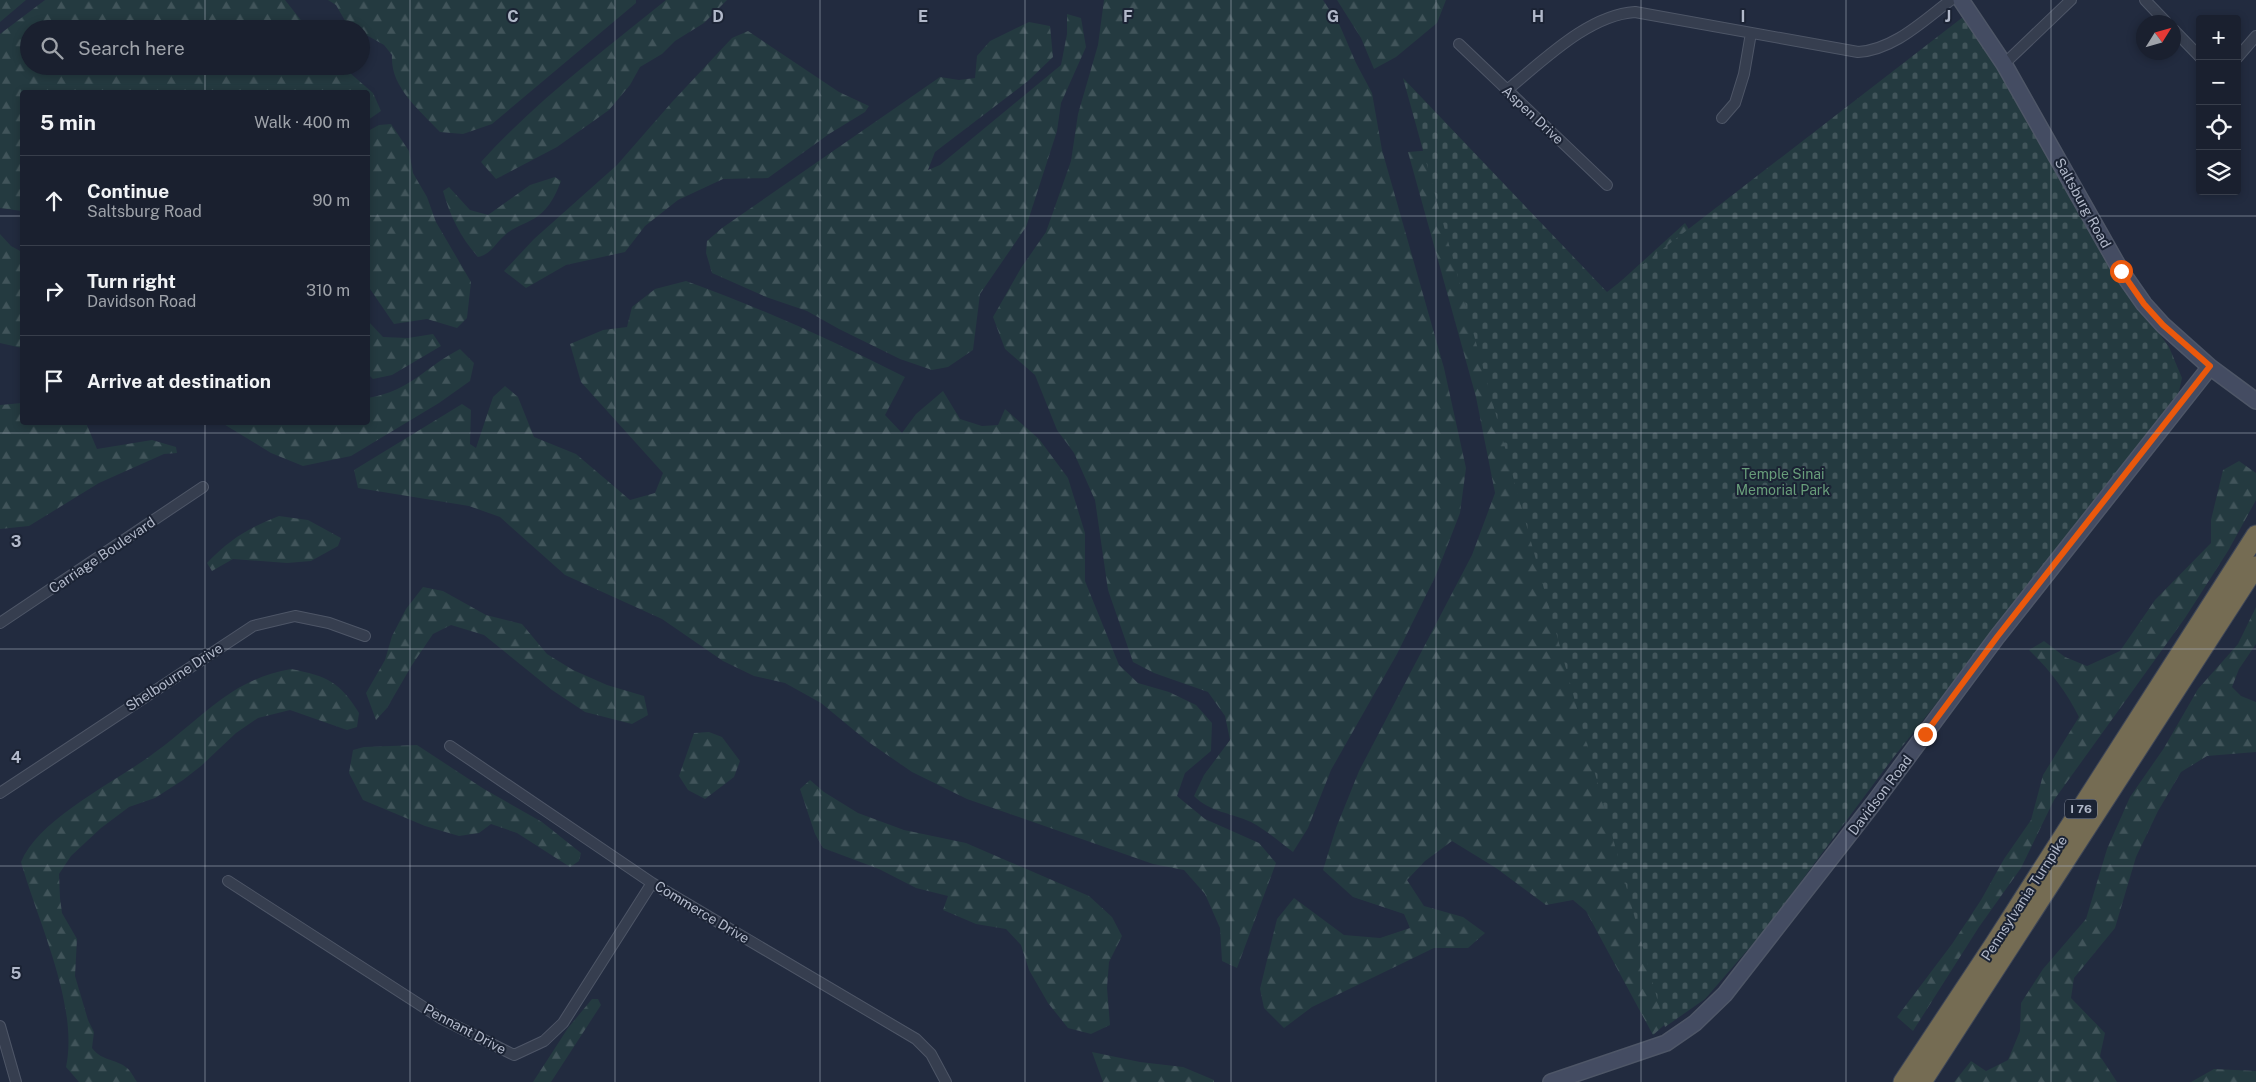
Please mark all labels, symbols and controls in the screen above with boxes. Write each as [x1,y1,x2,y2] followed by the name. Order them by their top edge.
[507,7,519,26] text: C
[712,7,724,26] text: D
[918,7,928,26] text: E
[1123,7,1133,26] text: F
[1327,7,1339,26] text: G
[1532,7,1544,26] text: H
[1741,7,1745,26] text: I
[1945,7,1951,26] text: J
[2136,15,2181,60] north arrow
[2196,15,2241,195] map controls
[2196,15,2241,60] button: +
[20,20,370,75] search box
[38,34,66,62] icon: search
[78,37,185,59] text: Search here
[2196,60,2241,105] button: −
[1499,83,1567,148] street label: Aspen Drive
[2196,105,2241,150] button: locate
[40,110,96,135] text: 5 min
[254,113,350,132] text: Walk · 400 m
[2196,150,2241,195] button: layers
[2052,155,2114,251] street label: Saltsburg Road
[87,180,169,202] text: Continue
[40,187,68,215] icon: ahead
[313,191,350,210] text: 90 m
[87,202,202,221] text: Saltsburg Road
[2110,260,2133,283] route start
[87,270,176,292] text: Turn right
[40,277,68,305] icon: right
[306,281,350,300] text: 310 m
[87,292,196,311] text: Davidson Road
[40,367,68,395] icon: arrive
[87,370,271,392] text: Arrive at destination
[1736,466,1830,498] park label: Temple Sinai Memorial Park
[46,513,158,597] street label: Carriage Boulevard
[11,532,21,551] text: 3
[123,640,226,714] street label: Shelbourne Drive
[1914,723,1937,746] route end
[11,748,22,767] text: 4
[1845,752,1915,838] street label: Davidson Road
[2065,800,2097,819] road number: I 76
[1978,833,2070,963] street label: Pennsylvania Turnpike
[652,877,752,947] street label: Commerce Drive
[11,964,22,983] text: 5
[421,1001,509,1057] street label: Pennant Drive

